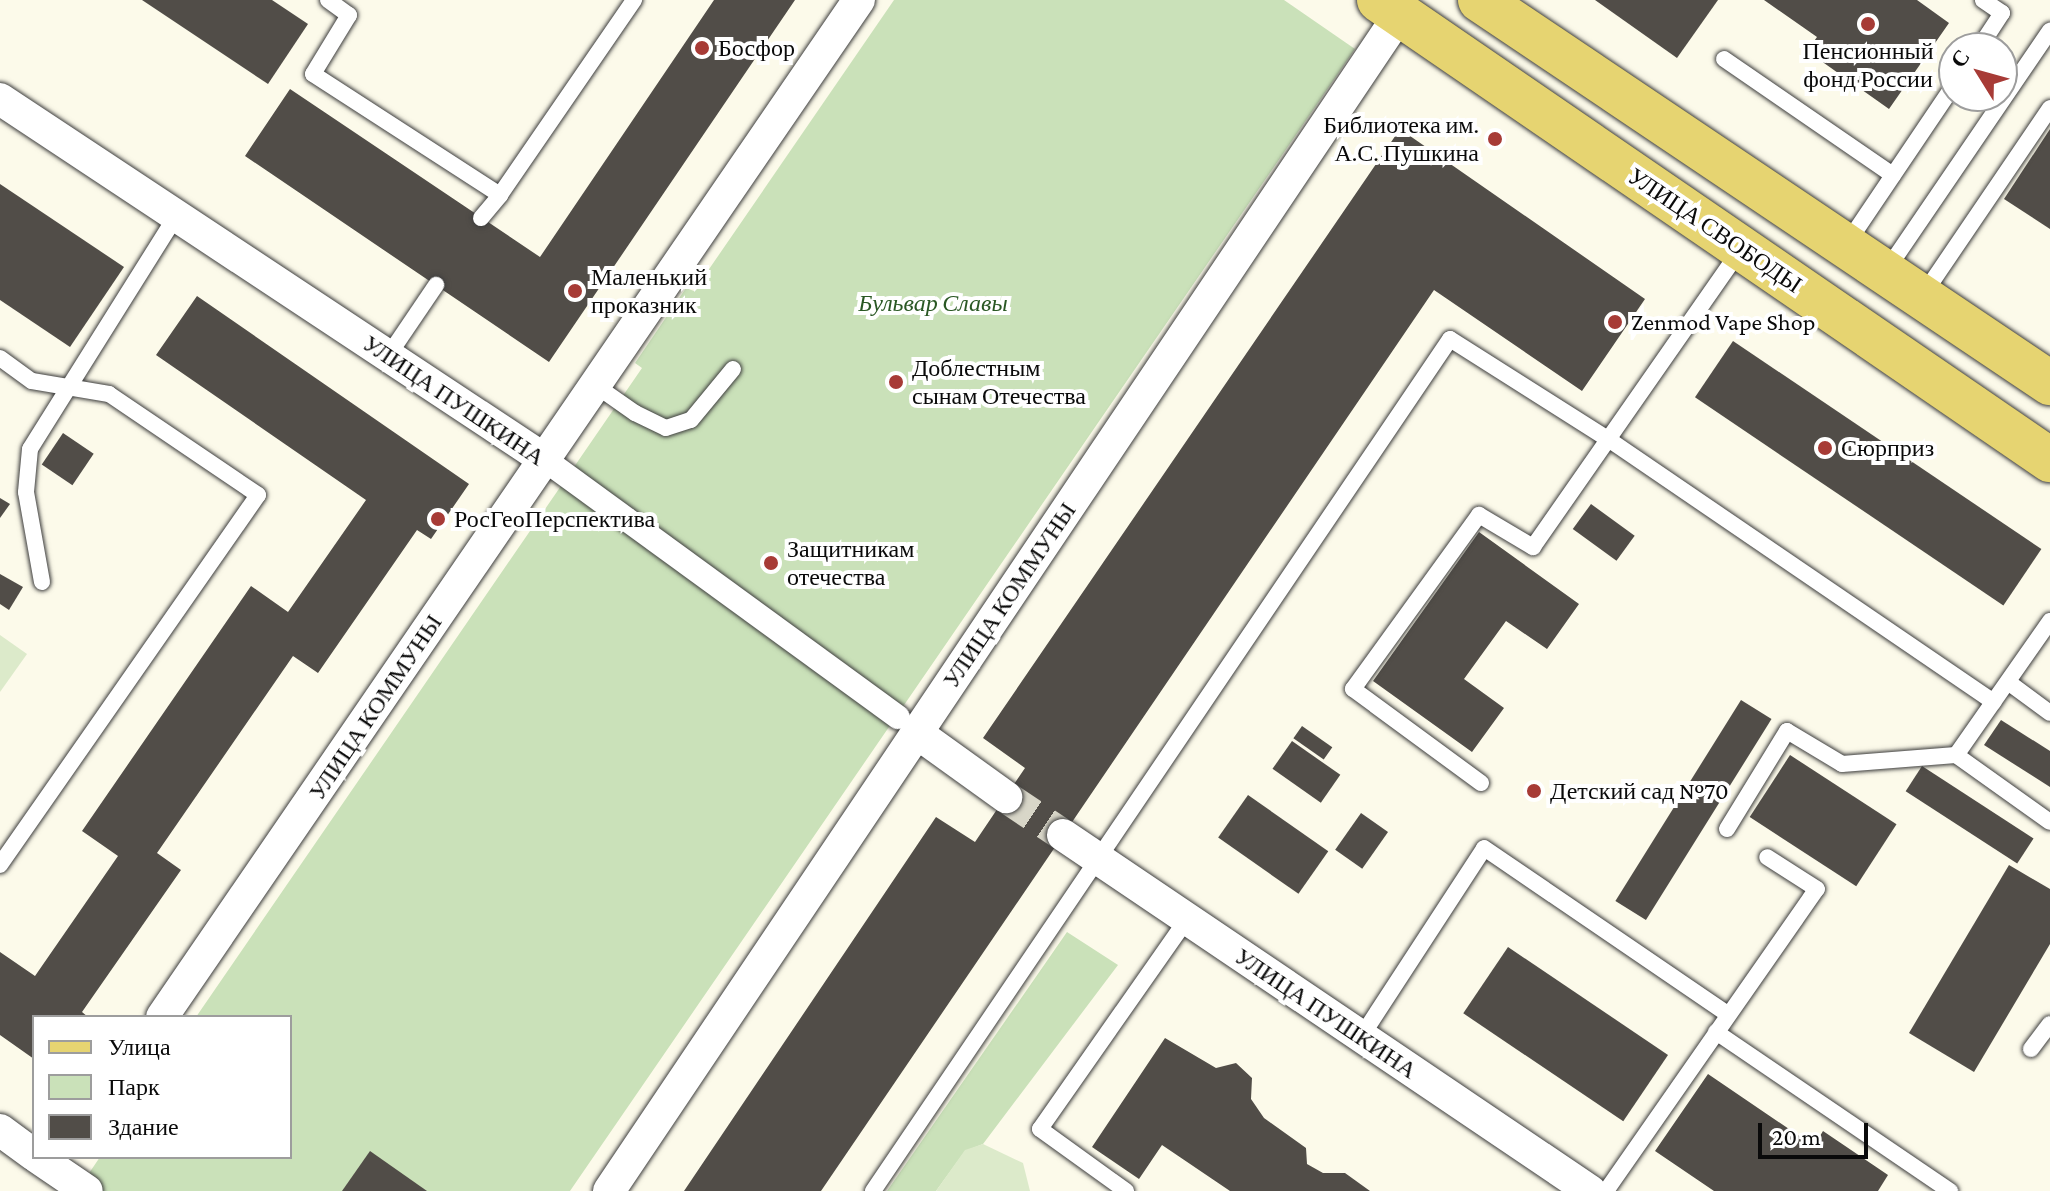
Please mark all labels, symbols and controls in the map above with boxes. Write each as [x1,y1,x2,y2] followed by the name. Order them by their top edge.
[1859,15,1877,33] marker: Пенсионный фонд России
[1938,32,2018,112] north arrow
[718,34,795,62] place label: Босфор
[1803,37,1933,93] place label: Пенсионный фонд России
[693,39,711,57] marker: Босфор
[1945,45,1975,72] text: С
[1323,111,1479,167] place label: Библиотека им. А.С. Пушкина
[1486,130,1504,148] marker: Библиотека им. А.С. Пушкина
[1623,161,1807,299] street label: УЛИЦА СВОБОДЫ
[591,263,707,319] place label: Маленький проказник
[566,282,584,300] marker: Маленький проказник
[858,289,1008,317] park label: Бульвар Славы
[1631,308,1815,336] place label: Zenmod Vape Shop
[1606,313,1624,331] marker: Zenmod Vape Shop
[357,328,551,472] street label: УЛИЦА ПУШКИНА
[912,354,1086,410] place label: Доблестным сынам Отечества
[887,373,905,391] marker: Доблестным сынам Отечества
[1841,434,1934,462] place label: Сюрприз
[1816,439,1834,457] marker: Сюрприз
[936,497,1082,693] street label: УЛИЦА КОММУНЫ
[454,505,655,533] place label: РосГеоПерспектива
[429,510,447,528] marker: РосГеоПерспектива
[787,535,914,591] place label: Защитникам отечества
[762,554,780,572] marker: Защитникам отечества
[302,609,448,805] street label: УЛИЦА КОММУНЫ
[1550,777,1729,805] place label: Детский сад №70
[1525,782,1543,800] marker: Детский сад №70
[1229,941,1423,1085] street label: УЛИЦА ПУШКИНА
[32,1015,292,1159] legend
[108,1033,171,1060] text: Улица
[108,1073,160,1100] text: Парк
[1762,1107,1872,1157] scale bar
[108,1113,179,1140] text: Здание
[1772,1123,1821,1150] text: 20 m

